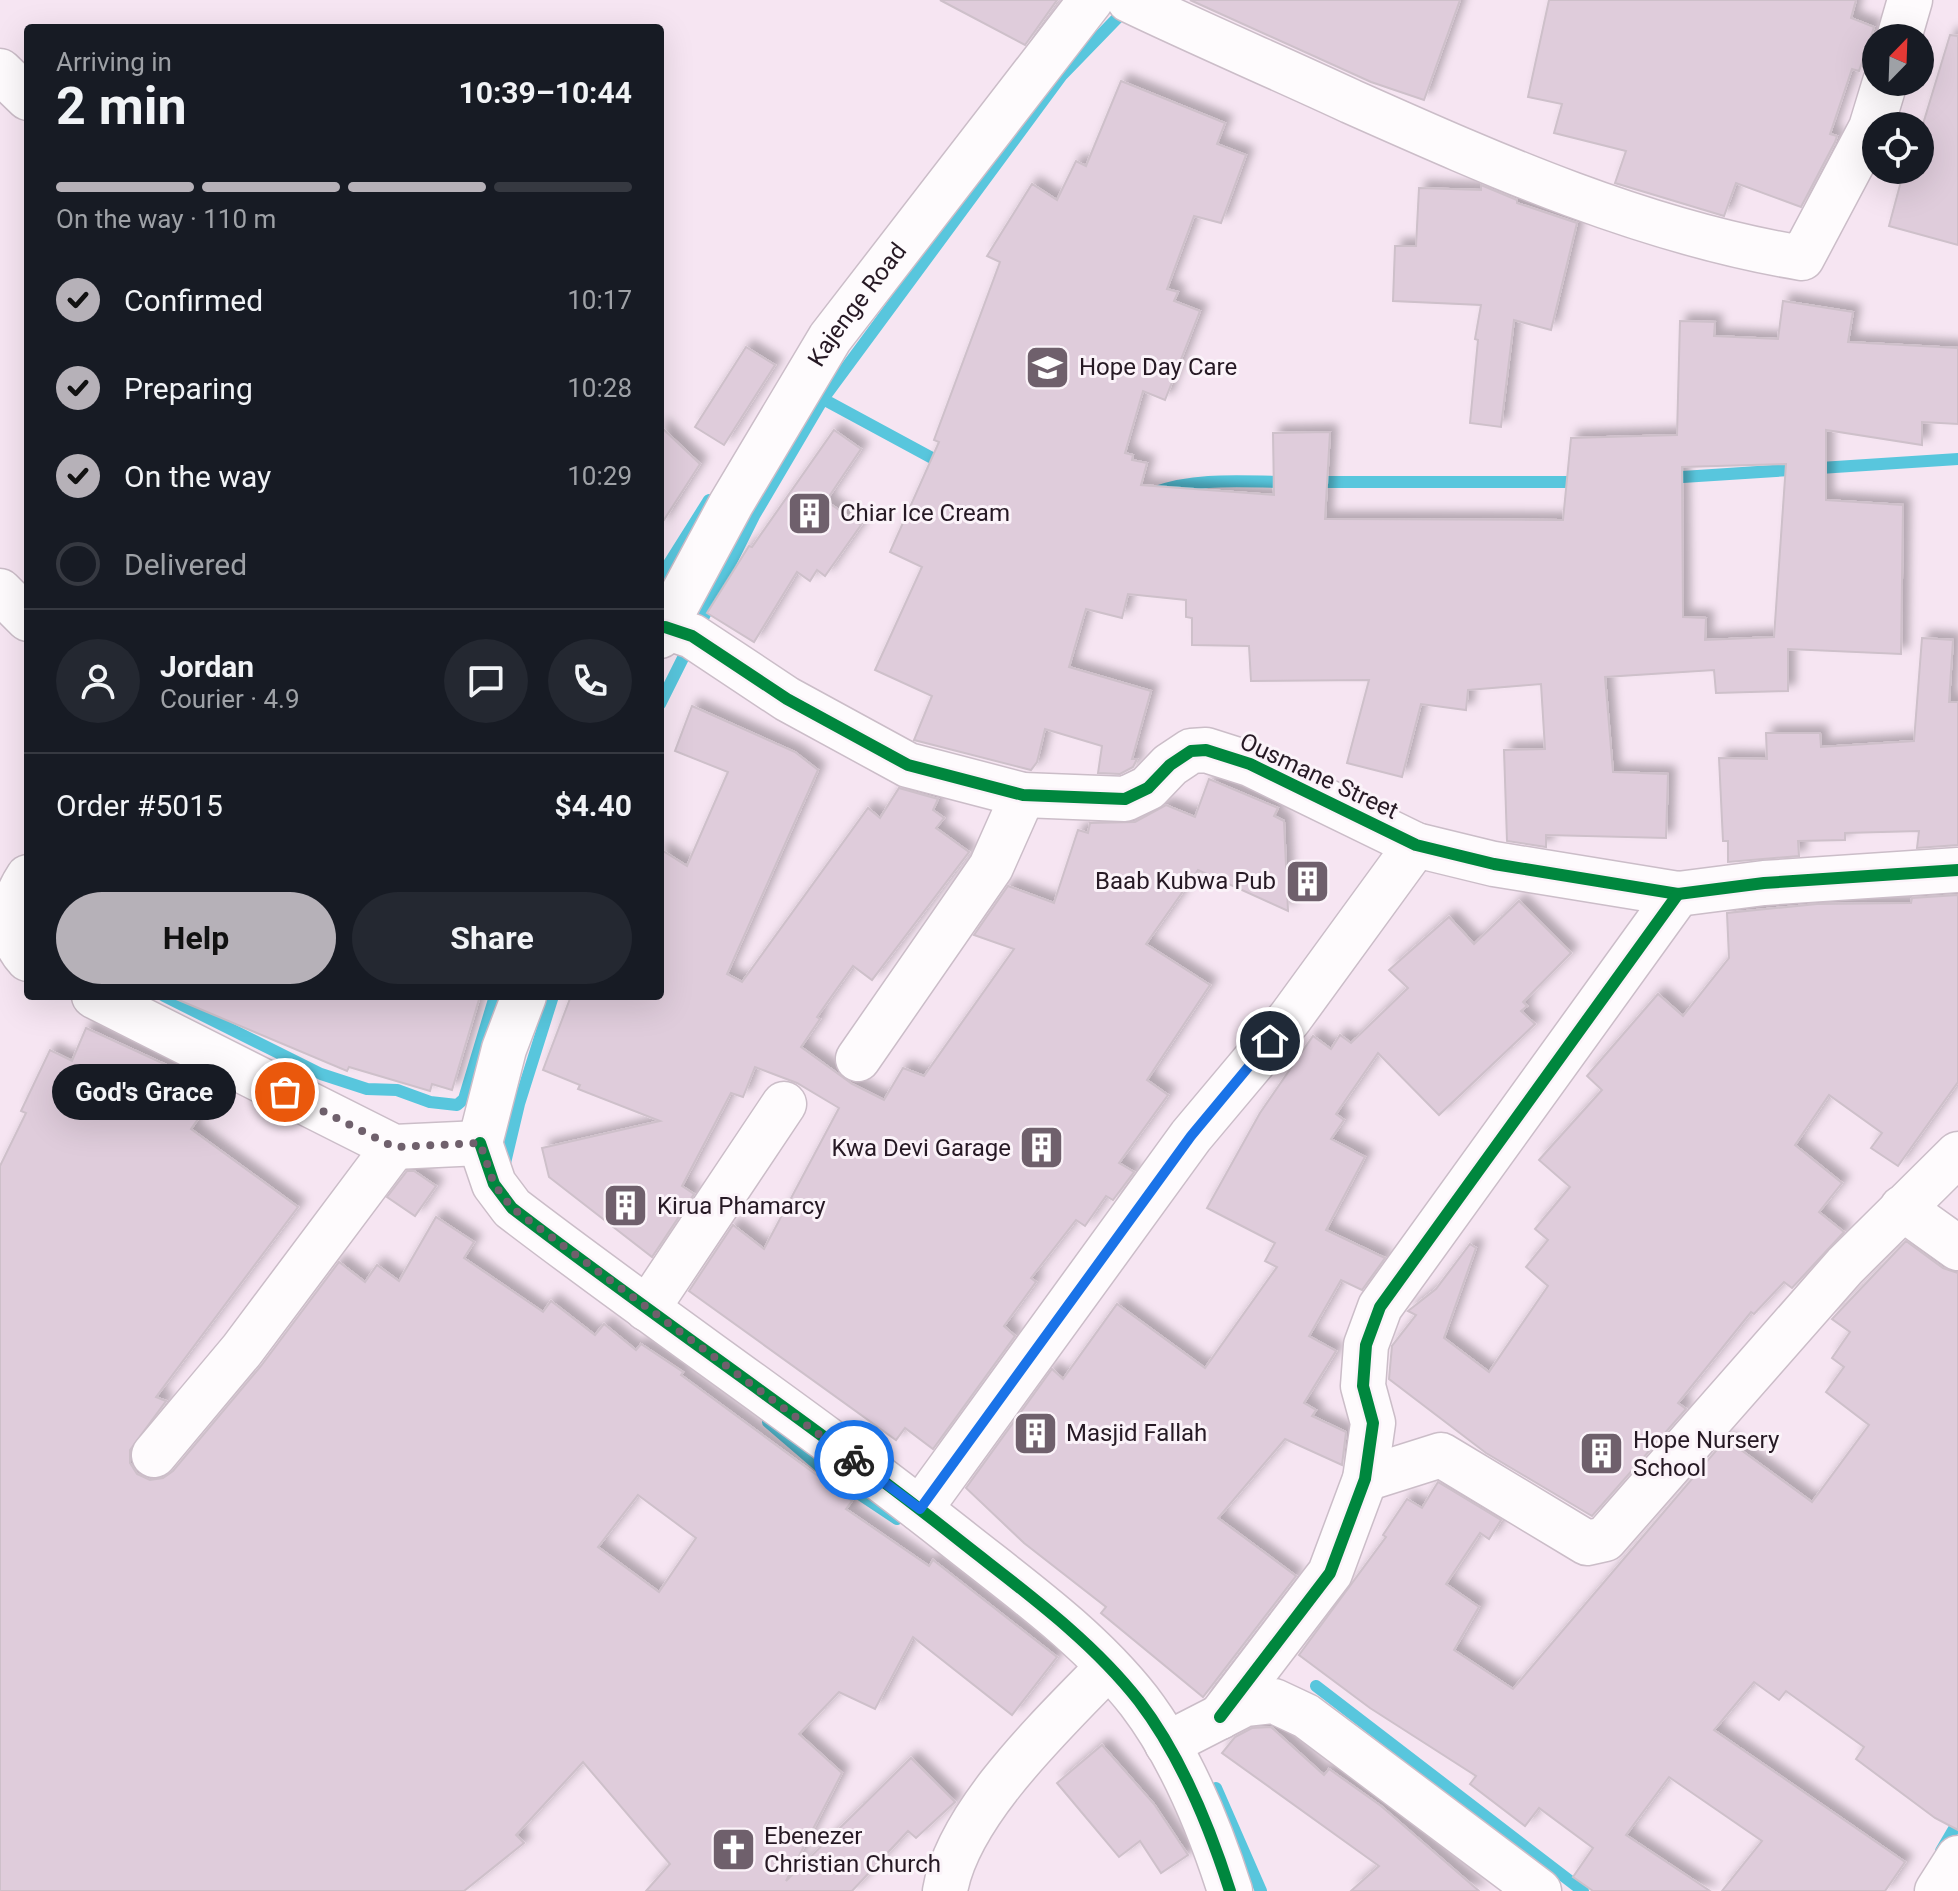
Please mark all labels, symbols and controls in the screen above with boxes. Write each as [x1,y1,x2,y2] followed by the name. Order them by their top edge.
[1862,24,1934,96] north arrow
[1862,24,1934,184] map controls
[56,47,172,77] text: Arriving in
[458,75,632,110] text: 10:39–10:44
[56,76,187,137] text: 2 min
[1862,112,1934,184] button: locate
[56,204,276,234] text: On the way · 110 m
[802,237,912,372] street label: Kajenge Road
[56,278,100,322] icon: check
[124,283,263,318] text: Confirmed
[567,285,632,315] text: 10:17
[1024,343,1072,391] school or university icon: Hope Day Care
[1079,353,1237,381] place label: Hope Day Care
[56,366,100,410] icon: check
[124,371,253,406] text: Preparing
[567,373,632,403] text: 10:28
[56,454,100,498] icon: check
[124,459,271,494] text: On the way
[567,461,632,491] text: 10:29
[785,489,833,537] building icon: Chiar Ice Cream
[840,499,1010,527] place label: Chiar Ice Cream
[124,547,247,582] text: Delivered
[56,639,140,723] button: person
[444,639,528,723] button: chat
[548,639,632,723] button: phone
[160,649,254,684] text: Jordan
[160,684,300,714] text: Courier · 4.9
[1235,727,1403,825] street label: Ousmane Street
[56,788,223,823] text: Order #5015
[554,788,632,823] text: $4.40
[1283,857,1331,905] building icon: Baab Kubwa Pub
[1095,867,1276,895] place label: Baab Kubwa Pub
[56,892,336,984] button: Help
[352,892,632,984] button: Share
[1236,1007,1304,1075] pin
[1248,1019,1292,1063] icon: home
[251,1058,319,1126] pin
[53,1064,237,1120] callout: God's Grace
[263,1070,307,1114] icon: bag
[75,1077,213,1107] text: God's Grace
[1018,1124,1066,1172] building icon: Kwa Devi Garage
[832,1134,1011,1162] place label: Kwa Devi Garage
[602,1182,650,1230] building icon: Kirua Phamarcy
[657,1192,826,1220] place label: Kirua Phamarcy
[1011,1409,1059,1457] building icon: Masjid Fallah
[1066,1419,1207,1447] place label: Masjid Fallah
[814,1420,894,1500] courier
[1633,1426,1780,1482] place label: Hope Nursery School
[1578,1430,1626,1478] building icon: Hope Nursery School
[832,1438,876,1482] icon: bike
[764,1822,941,1878] place label: Ebenezer Christian Church
[709,1826,757,1874] church icon: Ebenezer Christian Church

